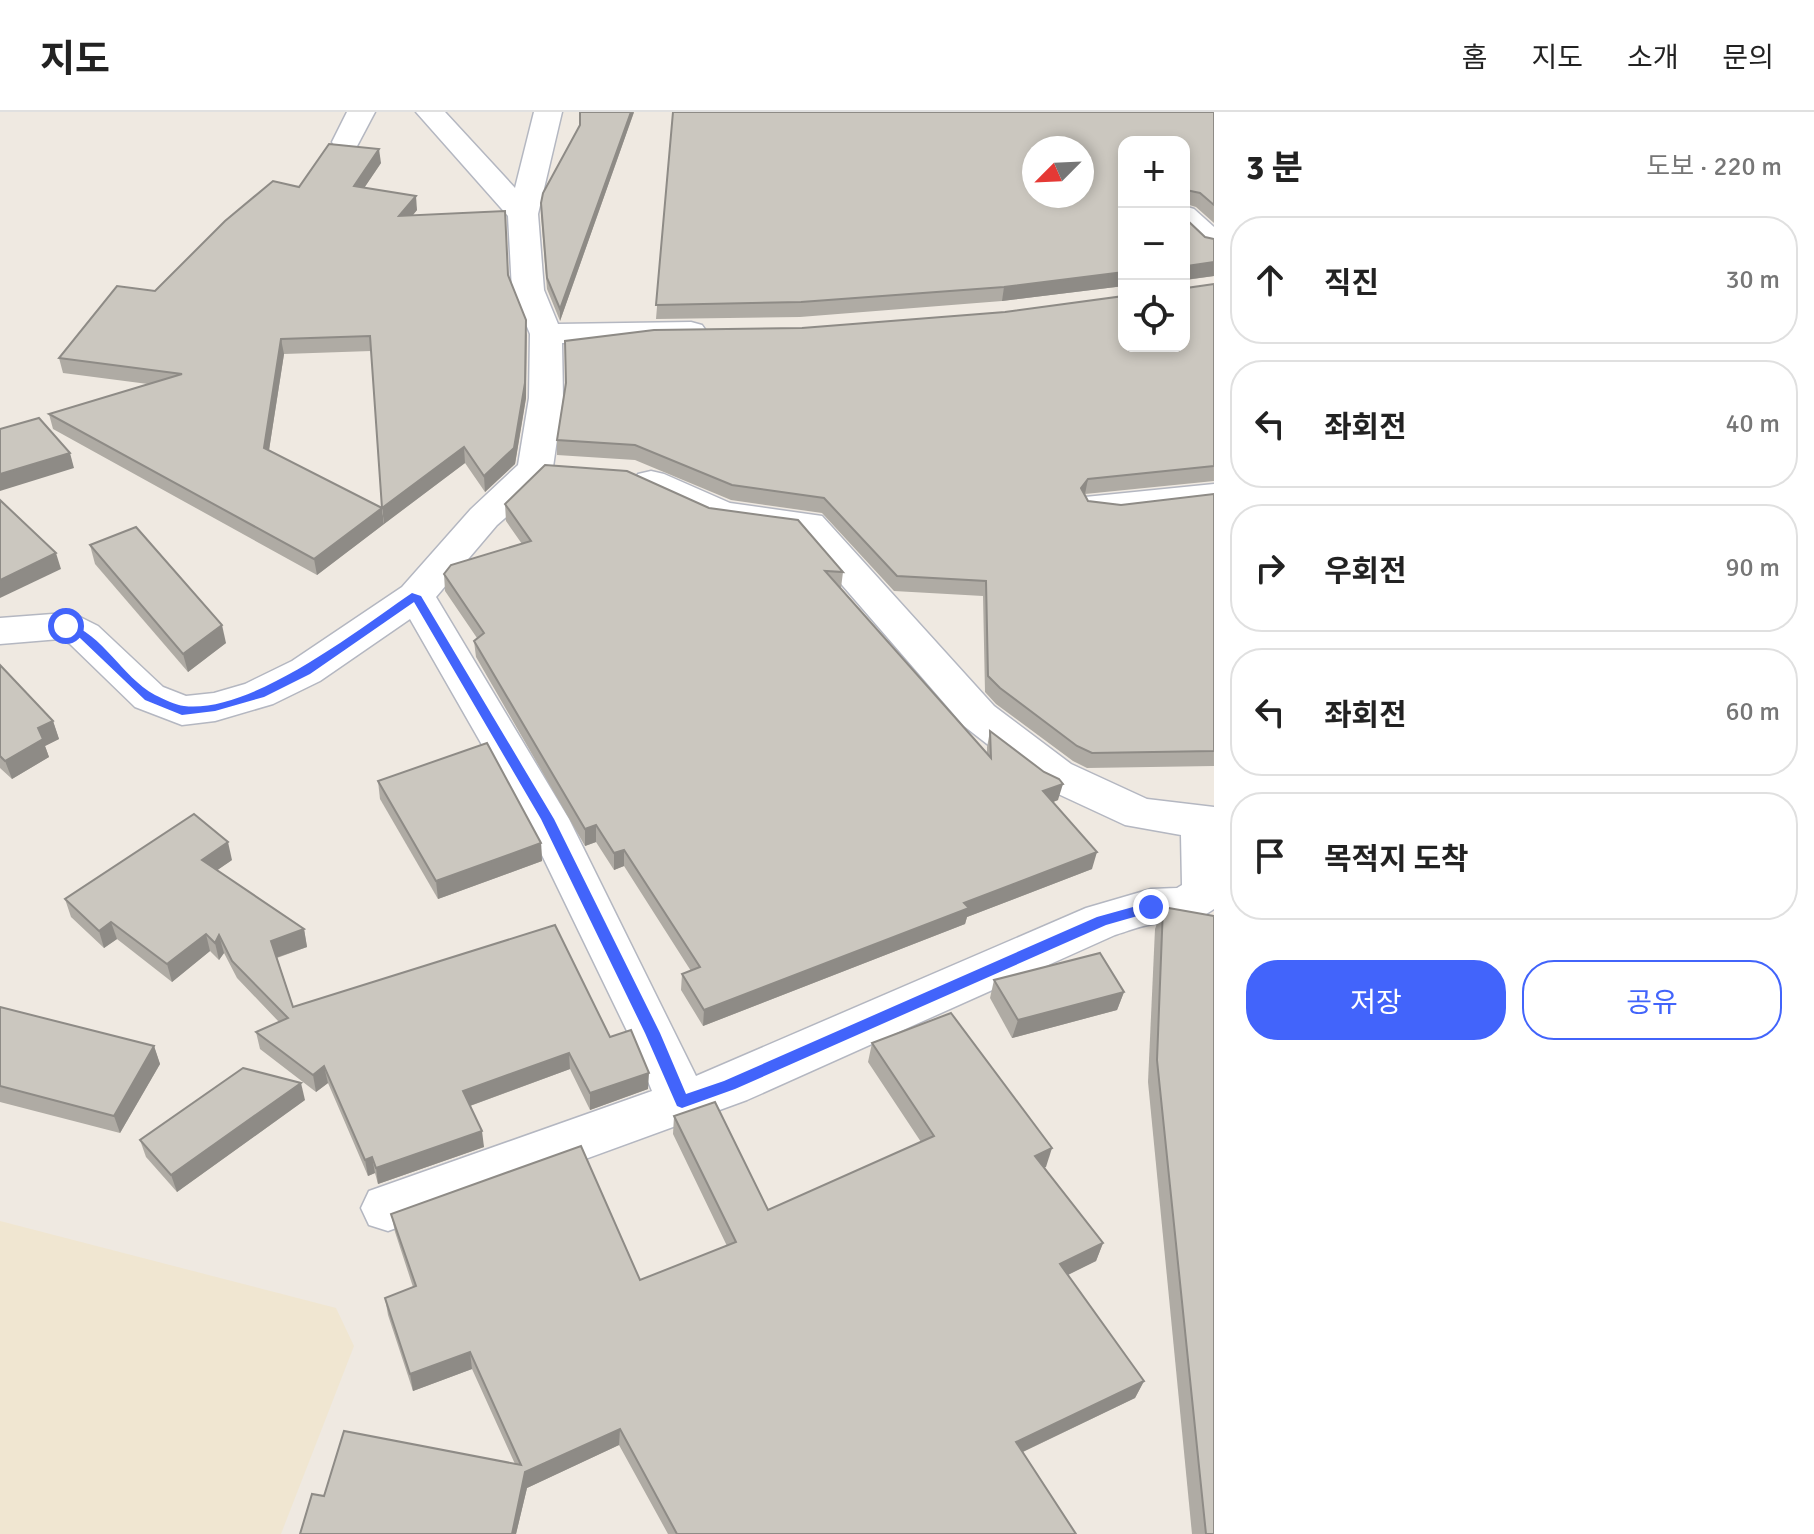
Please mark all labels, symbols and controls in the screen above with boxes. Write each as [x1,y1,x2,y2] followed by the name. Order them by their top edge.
[40,36,110,83] text: 지도
[1462,41,1487,75] text: 홈
[1531,41,1583,75] text: 지도
[1627,41,1678,75] text: 소개
[1722,41,1774,75] text: 문의
[1022,136,1094,208] north arrow
[1118,136,1190,352] map controls
[1118,136,1190,208] button: +
[1246,147,1303,189] text: 3 분
[1646,151,1782,183] text: 도보 · 220 m
[1118,208,1190,280] button: −
[1248,258,1292,302] icon: ahead
[1725,264,1780,296] text: 30 m
[1324,265,1379,302] text: 직진
[1118,280,1190,352] button: locate
[1248,402,1292,446] icon: left
[1725,408,1780,440] text: 40 m
[1324,409,1407,446] text: 좌회전
[1248,546,1292,590] icon: right
[1725,552,1780,584] text: 90 m
[1324,553,1407,590] text: 우회전
[48,608,84,644] route start
[1248,690,1292,734] icon: left
[1725,696,1780,728] text: 60 m
[1324,697,1407,734] text: 좌회전
[1248,834,1292,878] icon: arrive
[1324,841,1469,878] text: 목적지 도착
[1133,889,1169,925] route end
[1246,960,1506,1040] button: 저장
[1522,960,1782,1040] button: 공유

